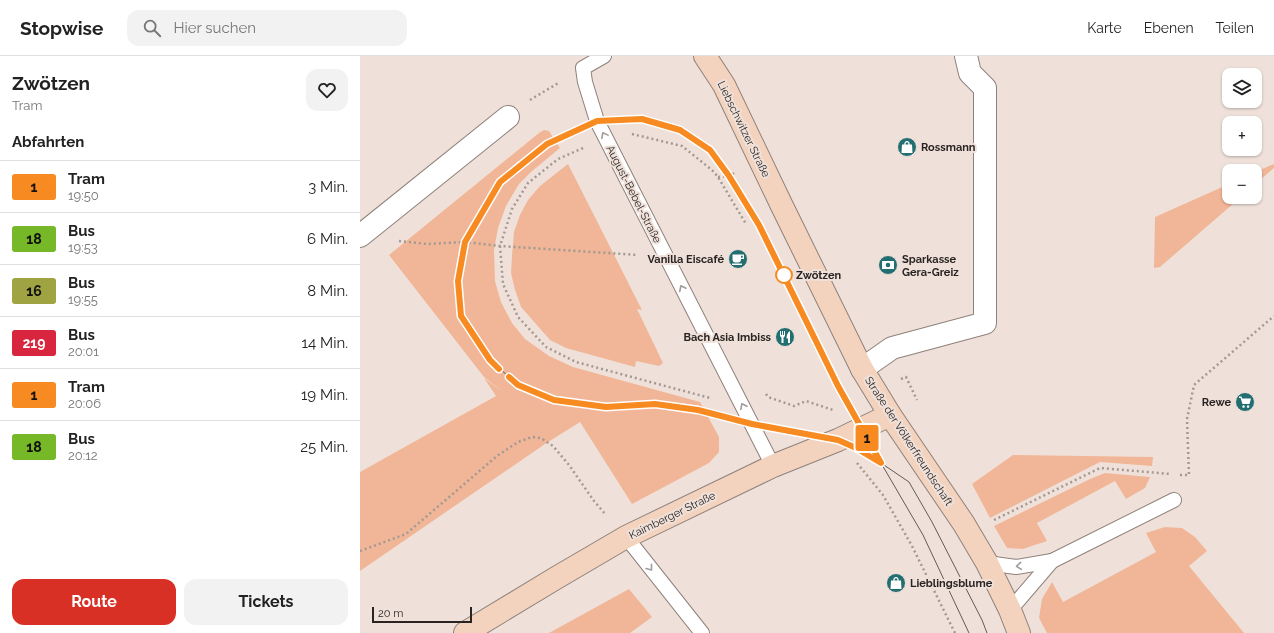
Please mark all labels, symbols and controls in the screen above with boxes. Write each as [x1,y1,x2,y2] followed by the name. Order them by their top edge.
[127,10,407,46] search box
[20,17,103,39] text: Stopwise
[141,17,163,39] icon: search
[173,19,256,37] text: Hier suchen
[1087,20,1122,36] text: Karte
[1144,20,1194,36] text: Ebenen
[1216,20,1254,36] text: Teilen
[1222,68,1262,204] map controls
[1222,68,1262,108] button: layers
[306,69,348,111] button: heart
[12,72,90,94] text: Zwötzen
[715,79,773,180] street label: Liebschwitzer Straße
[12,98,42,113] text: Tram
[1222,116,1262,156] button: +
[601,131,608,139] one-way arrow
[12,133,84,151] text: Abfahrten
[896,136,918,158] shop icon: Rossmann
[921,141,976,154] place label: Rossmann
[603,143,664,246] street label: August-Bebel-Straße
[1222,164,1262,204] button: −
[68,170,105,188] text: Tram
[308,178,348,196] text: 3 Min.
[31,179,37,195] text: 1
[68,188,99,203] text: 19:50
[68,222,95,240] text: Bus
[307,230,348,248] text: 6 Min.
[26,231,42,247] text: 18
[68,240,98,255] text: 19:53
[727,248,749,270] cafe icon: Vanilla Eiscafé
[648,253,724,266] place label: Vanilla Eiscafé
[902,253,959,279] place label: Sparkasse Gera-Greiz
[877,254,899,276] bank icon: Sparkasse Gera-Greiz
[775,266,793,284] marker: Zwötzen
[796,269,842,282] place label: Zwötzen
[68,274,95,292] text: Bus
[307,282,348,300] text: 8 Min.
[26,283,42,299] text: 16
[679,284,687,292] one-way arrow
[68,292,98,307] text: 19:55
[68,326,95,344] text: Bus
[774,326,796,348] restaurant icon: Bach Asia Imbiss
[684,331,772,344] place label: Bach Asia Imbiss
[302,334,348,352] text: 14 Min.
[22,335,46,351] text: 219
[68,344,99,359] text: 20:01
[862,374,955,509] street label: Straße der Völkerfreundschaft
[68,378,105,396] text: Tram
[301,386,348,404] text: 19 Min.
[31,387,37,403] text: 1
[1234,391,1256,413] supermarket icon: Rewe
[68,396,101,411] text: 20:06
[1202,396,1231,409] place label: Rewe
[741,402,748,410] one-way arrow
[854,425,880,451] line badge: 1
[68,430,95,448] text: Bus
[864,430,870,446] text: 1
[300,438,348,456] text: 25 Min.
[26,439,42,455] text: 18
[68,448,98,463] text: 20:12
[627,489,718,542] street label: Kaimberger Straße
[1016,561,1022,570] one-way arrow
[646,563,653,570] one-way arrow
[885,572,907,594] shop icon: Lieblingsblume
[910,577,993,590] place label: Lieblingsblume
[12,579,176,625] button: Route
[184,579,348,625] button: Tickets
[372,605,472,624] scale bar
[378,607,403,620] text: 20 m

